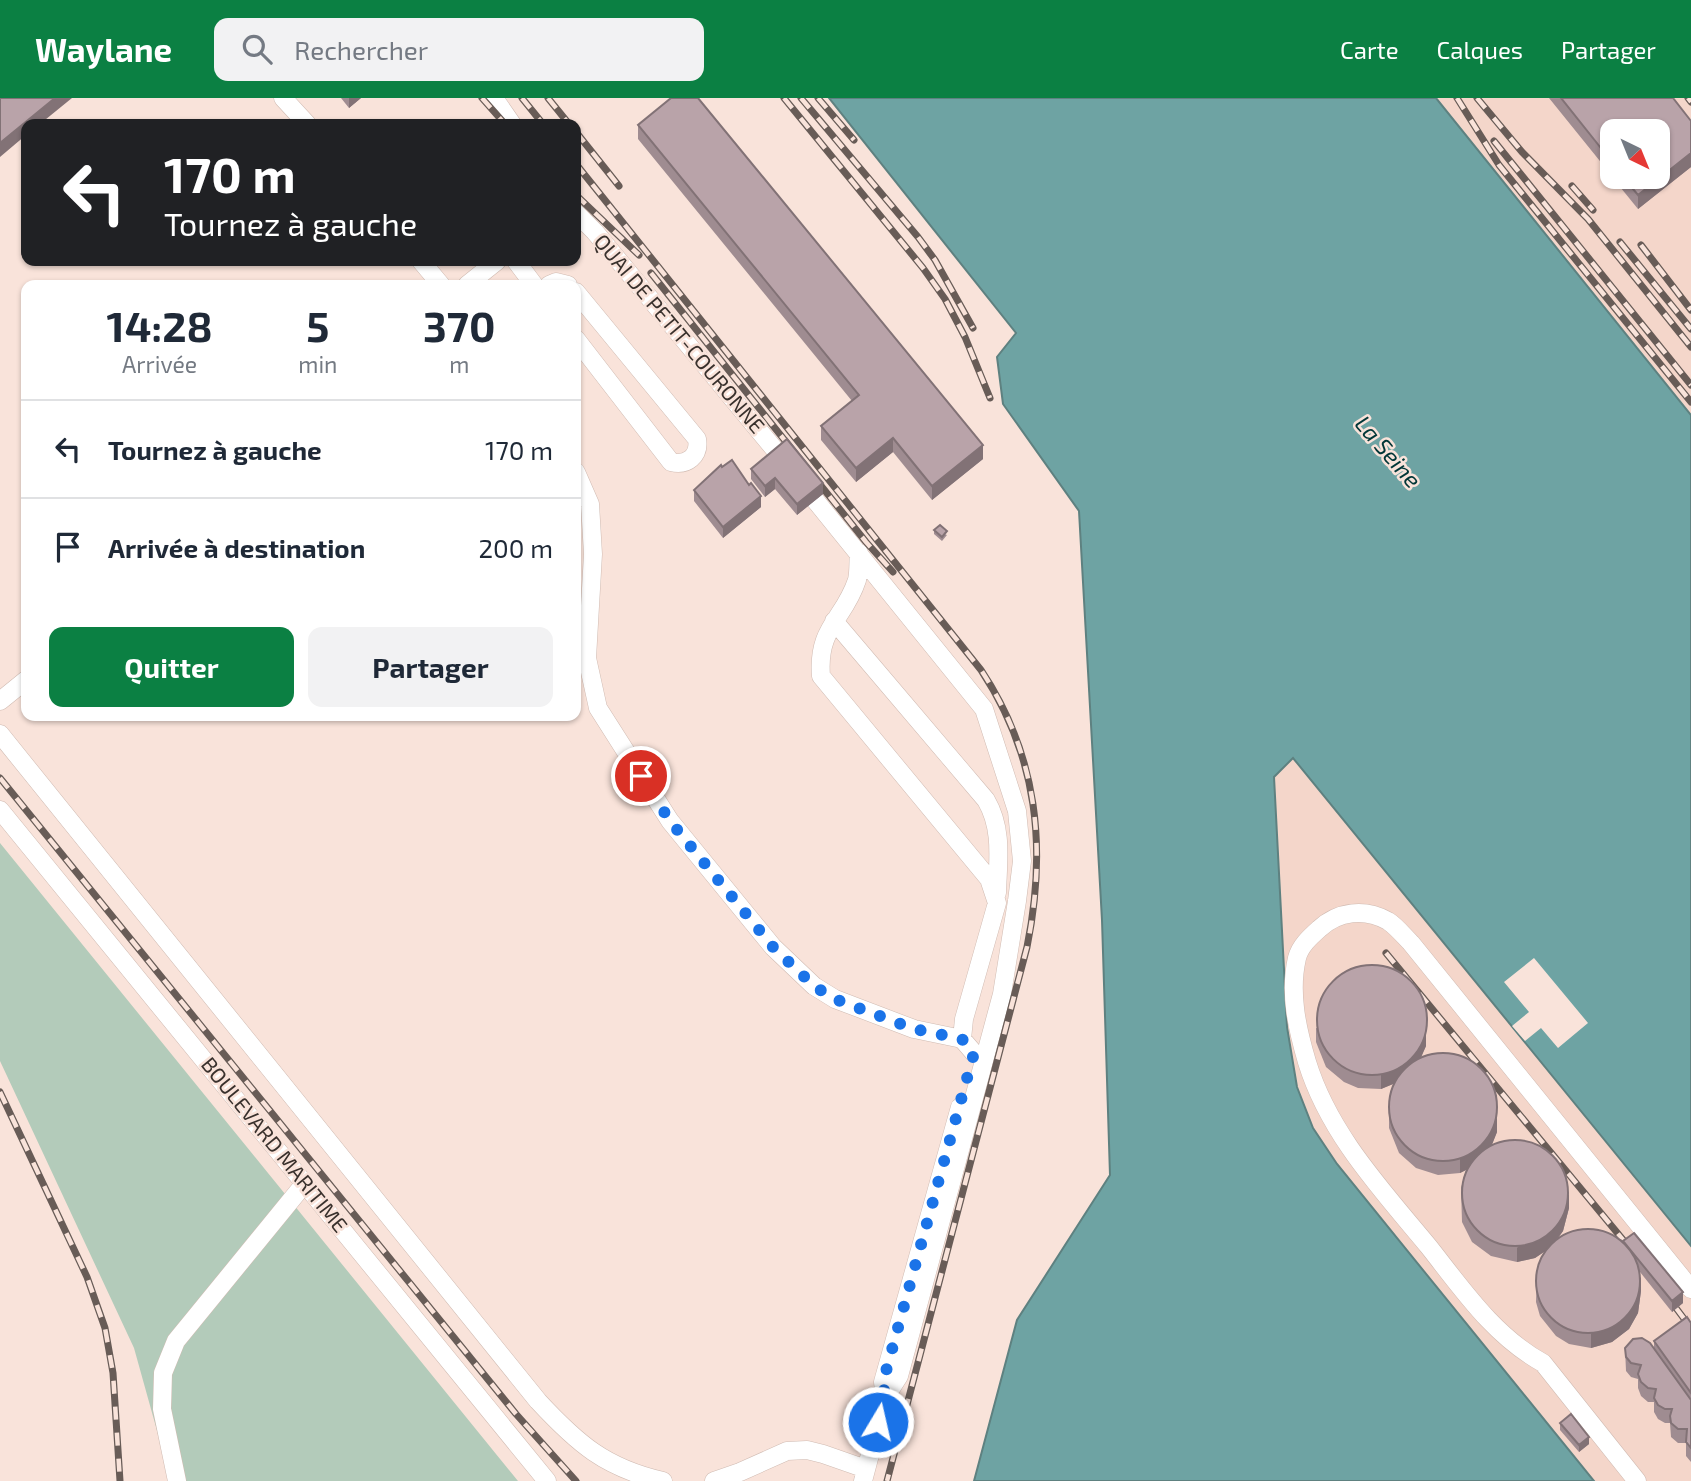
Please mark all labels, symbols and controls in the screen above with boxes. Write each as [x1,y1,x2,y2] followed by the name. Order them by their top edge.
[214,18,704,81] search box
[35,29,172,69] text: Waylane
[238,30,276,68] icon: search
[294,34,428,65] text: Rechercher
[1340,35,1399,64] text: Carte
[1437,35,1523,64] text: Calques
[1561,35,1656,64] text: Partager
[1600,119,1670,189] north arrow
[1600,119,1670,189] map controls
[164,144,296,203] text: 170 m
[49,147,140,238] icon: left
[164,204,417,242] text: Tournez à gauche
[589,228,771,438] street label: QUAI DE PETIT-COURONNE
[107,300,213,350] text: 14:28
[306,300,329,350] text: 5
[423,300,495,350] text: 370
[122,350,197,378] text: Arrivée
[298,350,337,378] text: min
[449,350,469,378] text: m
[1350,410,1428,493] water label: La Seine
[49,430,87,468] icon: left
[108,434,322,465] text: Tournez à gauche
[485,434,553,465] text: 170 m
[49,528,87,566] icon: arrive
[108,532,365,563] text: Arrivée à destination
[478,532,553,563] text: 200 m
[49,627,294,707] button: Quitter
[308,627,553,707] button: Partager
[611,746,671,806] pin
[622,757,660,795] icon: arrive
[197,1051,354,1237] street label: BOULEVARD MARITIME
[841,1385,915,1459] position arrow

